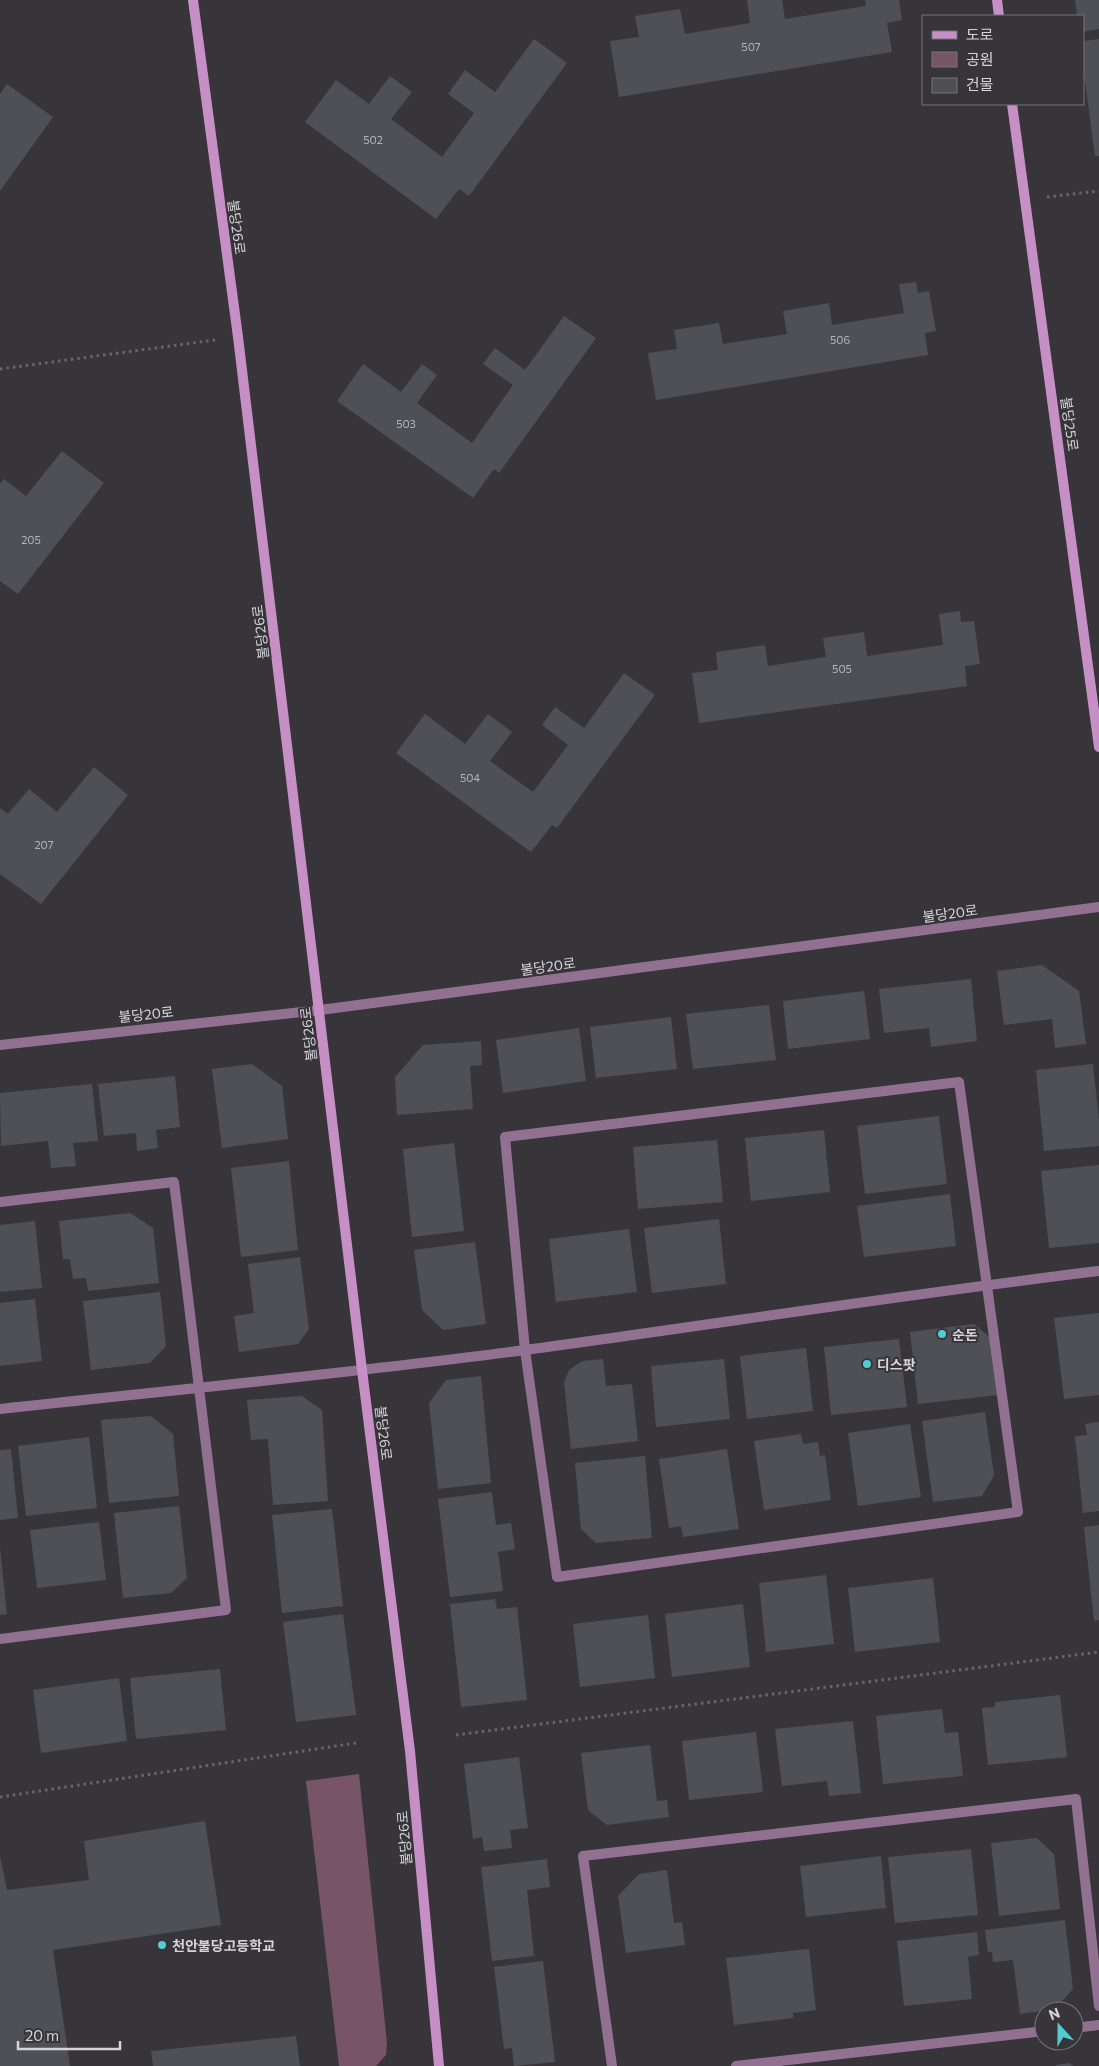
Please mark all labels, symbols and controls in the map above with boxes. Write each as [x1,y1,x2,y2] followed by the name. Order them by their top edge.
[922,15,1084,105] legend
[966,25,994,43] text: 도로
[741,40,761,53] house number: 507
[966,50,994,68] text: 공원
[966,75,994,93] text: 건물
[363,133,383,146] house number: 502
[225,199,249,255] street label: 불당26로
[830,333,850,346] house number: 506
[1058,396,1082,452] street label: 불당25로
[396,417,416,430] house number: 503
[21,533,41,546] house number: 205
[248,604,272,660] street label: 불당26로
[832,662,852,675] house number: 505
[460,771,480,784] house number: 504
[34,838,54,851] house number: 207
[921,901,979,925] street label: 불당20로
[519,954,577,978] street label: 불당20로
[118,1003,175,1025] street label: 불당20로
[296,1006,320,1062] street label: 불당26로
[952,1326,978,1343] place label: 순돈
[936,1328,948,1340] marker: 순돈
[877,1356,916,1373] place label: 디스팟
[861,1358,873,1370] marker: 디스팟
[372,1405,396,1461] street label: 불당26로
[393,1810,415,1866] street label: 불당26로
[172,1937,275,1954] place label: 천안불당고등학교
[156,1939,168,1951] marker: 천안불당고등학교
[1034,2001,1084,2051] north arrow
[1046,2004,1062,2023] text: N
[18,2018,120,2050] scale bar
[25,2026,59,2044] text: 20 m

